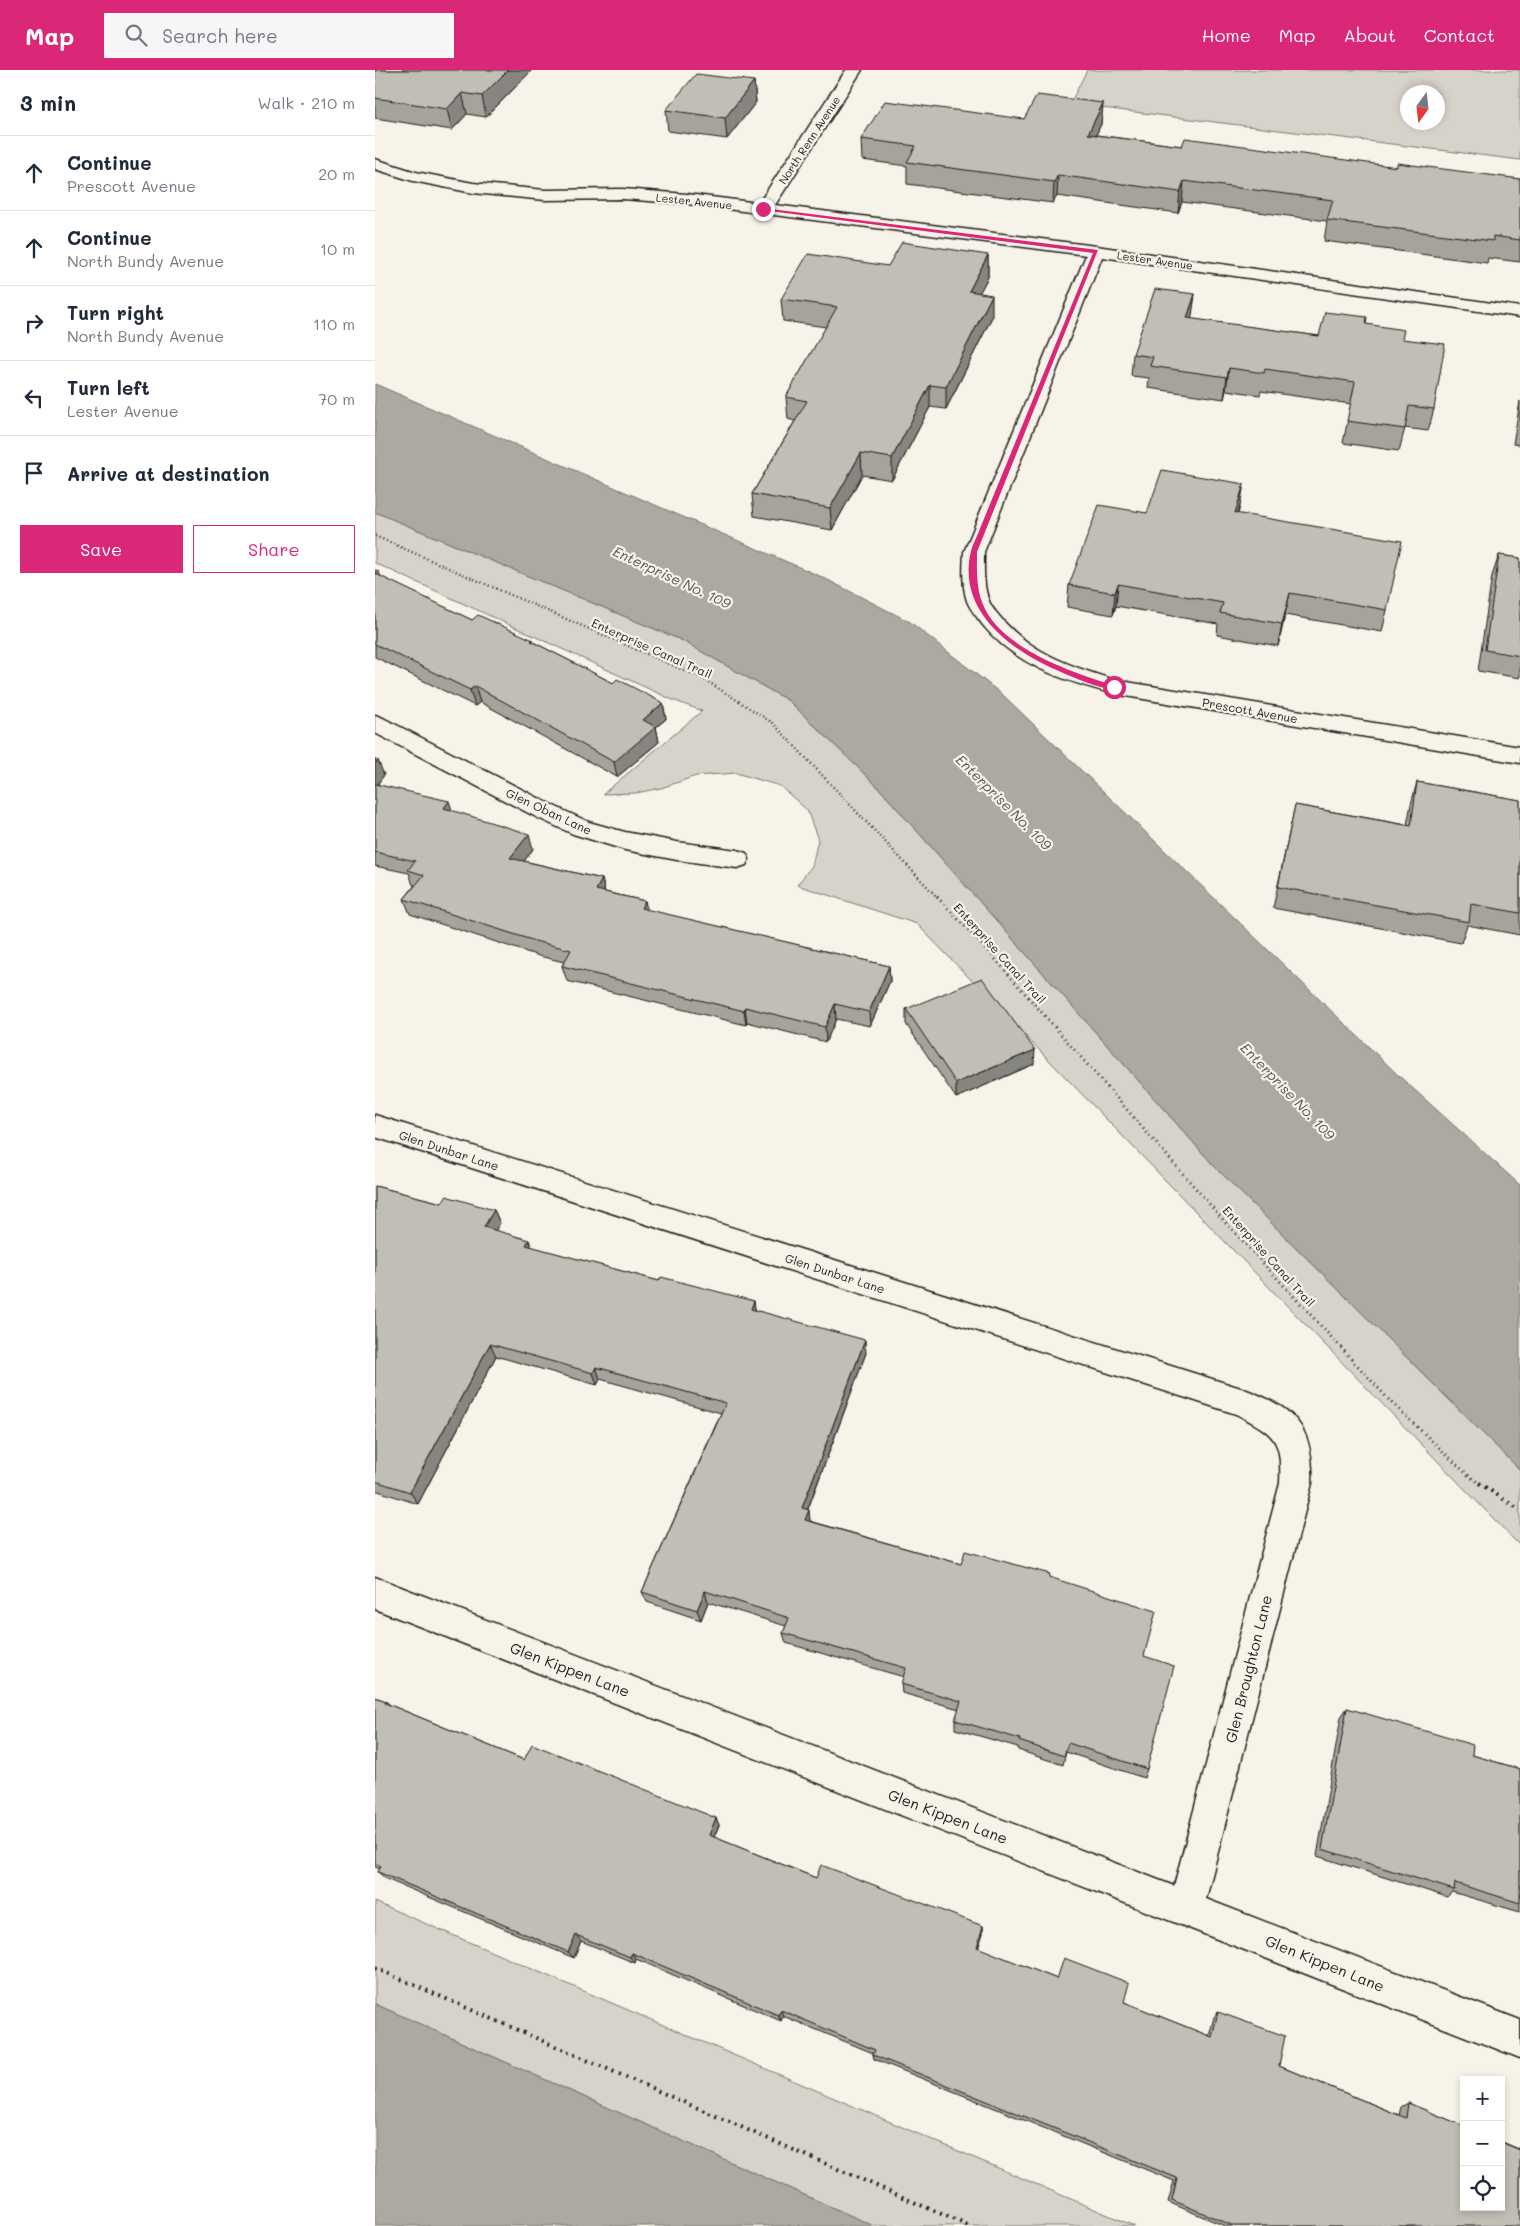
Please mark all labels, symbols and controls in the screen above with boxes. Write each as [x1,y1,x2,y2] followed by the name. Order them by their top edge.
[104,13,454,58] search box
[25,20,74,51] text: Map
[122,21,150,49] icon: search
[162,23,278,48] text: Search here
[1202,23,1251,47] text: Home
[1279,23,1315,47] text: Map
[1343,23,1396,47] text: About
[1424,23,1495,47] text: Contact
[1400,85,1445,130] north arrow
[20,89,76,116] text: 3 min
[257,92,355,113] text: Walk · 210 m
[775,93,843,187] street label: North Renn Avenue
[67,150,152,175] text: Continue
[20,159,48,187] icon: ahead
[318,163,355,184] text: 20 m
[67,175,196,196] text: Prescott Avenue
[655,190,733,212] street label: Lester Avenue
[752,198,775,221] route end
[67,225,152,250] text: Continue
[20,234,48,262] icon: ahead
[320,238,355,259] text: 10 m
[1116,247,1194,273] street label: Lester Avenue
[67,250,224,271] text: North Bundy Avenue
[67,300,164,325] text: Turn right
[20,309,48,337] icon: right
[313,313,355,334] text: 110 m
[67,325,224,346] text: North Bundy Avenue
[67,375,150,400] text: Turn left
[20,384,48,412] icon: left
[318,388,355,409] text: 70 m
[67,400,179,421] text: Lester Avenue
[20,459,48,487] icon: arrive
[67,461,270,486] text: Arrive at destination
[20,525,183,573] button: Save
[193,525,355,573] button: Share
[610,541,735,613] water label: Enterprise No. 109
[589,614,715,682] street label: Enterprise Canal Trail
[1103,676,1126,699] route start
[1201,694,1299,726] street label: Prescott Avenue
[952,750,1056,854] water label: Enterprise No. 109
[504,784,594,838] street label: Glen Oban Lane
[950,899,1050,1007] street label: Enterprise Canal Trail
[1237,1038,1340,1144] water label: Enterprise No. 109
[397,1126,501,1174] street label: Glen Dunbar Lane
[1219,1202,1319,1310] street label: Enterprise Canal Trail
[783,1249,887,1297] street label: Glen Dunbar Lane
[1220,1593,1276,1745] street label: Glen Broughton Lane
[507,1637,633,1701] street label: Glen Kippen Lane
[885,1784,1011,1848] street label: Glen Kippen Lane
[1263,1930,1387,1996] street label: Glen Kippen Lane
[1460,2076,1505,2211] map controls
[1460,2076,1505,2121] button: +
[1460,2121,1505,2166] button: −
[1460,2166,1505,2211] button: locate

